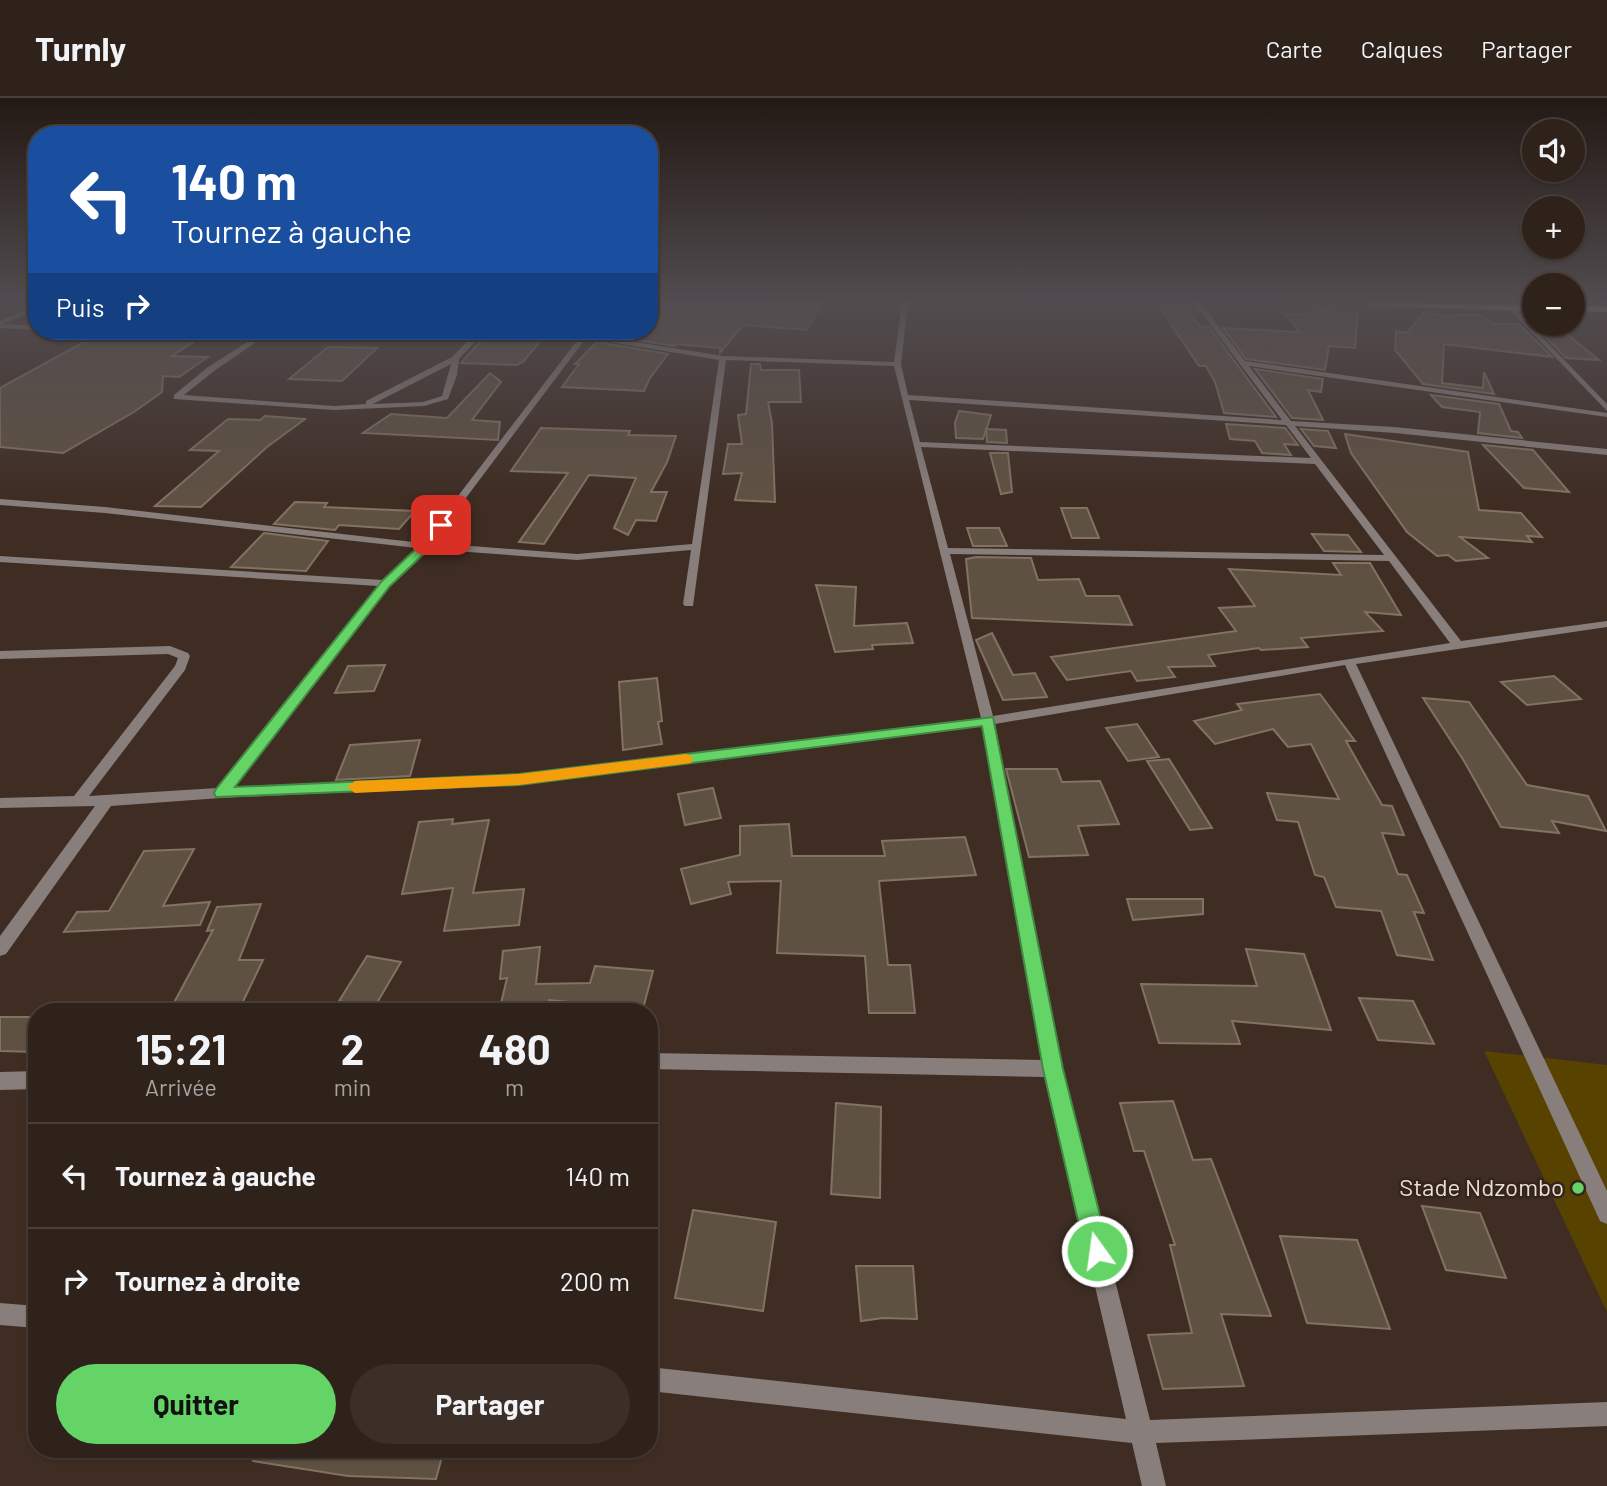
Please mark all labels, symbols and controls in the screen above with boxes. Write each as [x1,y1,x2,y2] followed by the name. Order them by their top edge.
[35,28,126,68] text: Turnly
[1266,34,1323,63] text: Carte
[1361,34,1443,63] text: Calques
[1481,34,1572,63] text: Partager
[1522,119,1585,336] map controls
[1522,119,1585,182] button: sound
[171,151,297,210] text: 140 m
[56,154,147,245] icon: left
[1522,196,1585,259] button: +
[171,211,412,249] text: Tournez à gauche
[1522,273,1585,336] button: −
[118,287,156,325] icon: right
[56,291,104,322] text: Puis
[411,495,471,555] pin
[422,506,460,544] icon: arrive
[135,1023,226,1073] text: 15:21
[341,1023,364,1073] text: 2
[479,1023,551,1073] text: 480
[145,1073,217,1101] text: Arrivée
[334,1073,371,1101] text: min
[505,1073,524,1101] text: m
[56,1157,94,1195] icon: left
[115,1160,316,1191] text: Tournez à gauche
[565,1160,630,1191] text: 140 m
[1399,1172,1564,1201] place label: Stade Ndzombo
[1570,1180,1586,1196] marker: Stade Ndzombo
[1060,1214,1134,1288] position arrow
[56,1262,94,1300] icon: right
[115,1265,300,1296] text: Tournez à droite
[560,1265,630,1296] text: 200 m
[56,1364,336,1444] button: Quitter
[350,1364,630,1444] button: Partager

